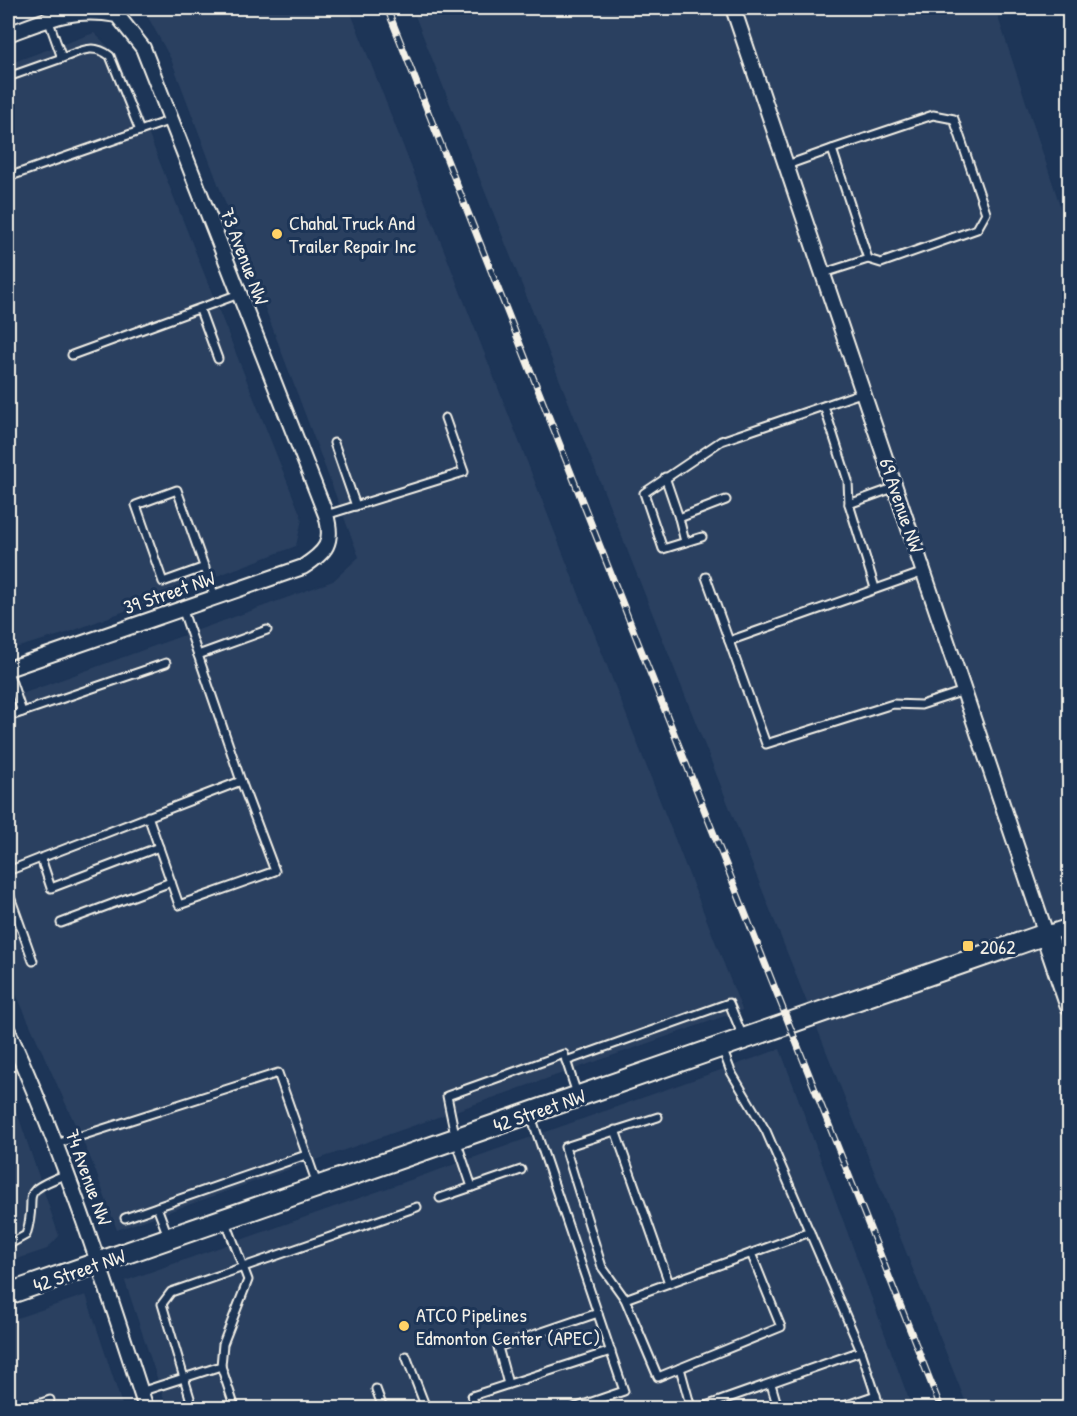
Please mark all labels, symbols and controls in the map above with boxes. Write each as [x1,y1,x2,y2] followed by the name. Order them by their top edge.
[214,204,276,309] street label: 73 Avenue NW
[289,209,416,259] place label: Chahal Truck And Trailer Repair Inc
[270,227,284,241] marker: Chahal Truck And Trailer Repair Inc
[873,454,931,556] street label: 69 Avenue NW
[120,564,219,620] street label: 39 Street NW
[980,933,1016,960] place label: 2062
[961,939,975,953] marker: 2062
[489,1081,589,1138] street label: 42 Street NW
[59,1125,119,1229] street label: 74 Avenue NW
[29,1241,129,1298] street label: 42 Street NW
[416,1301,600,1351] place label: ATCO Pipelines Edmonton Center (APEC)
[397,1319,411,1333] marker: ATCO Pipelines Edmonton Center (APEC)

